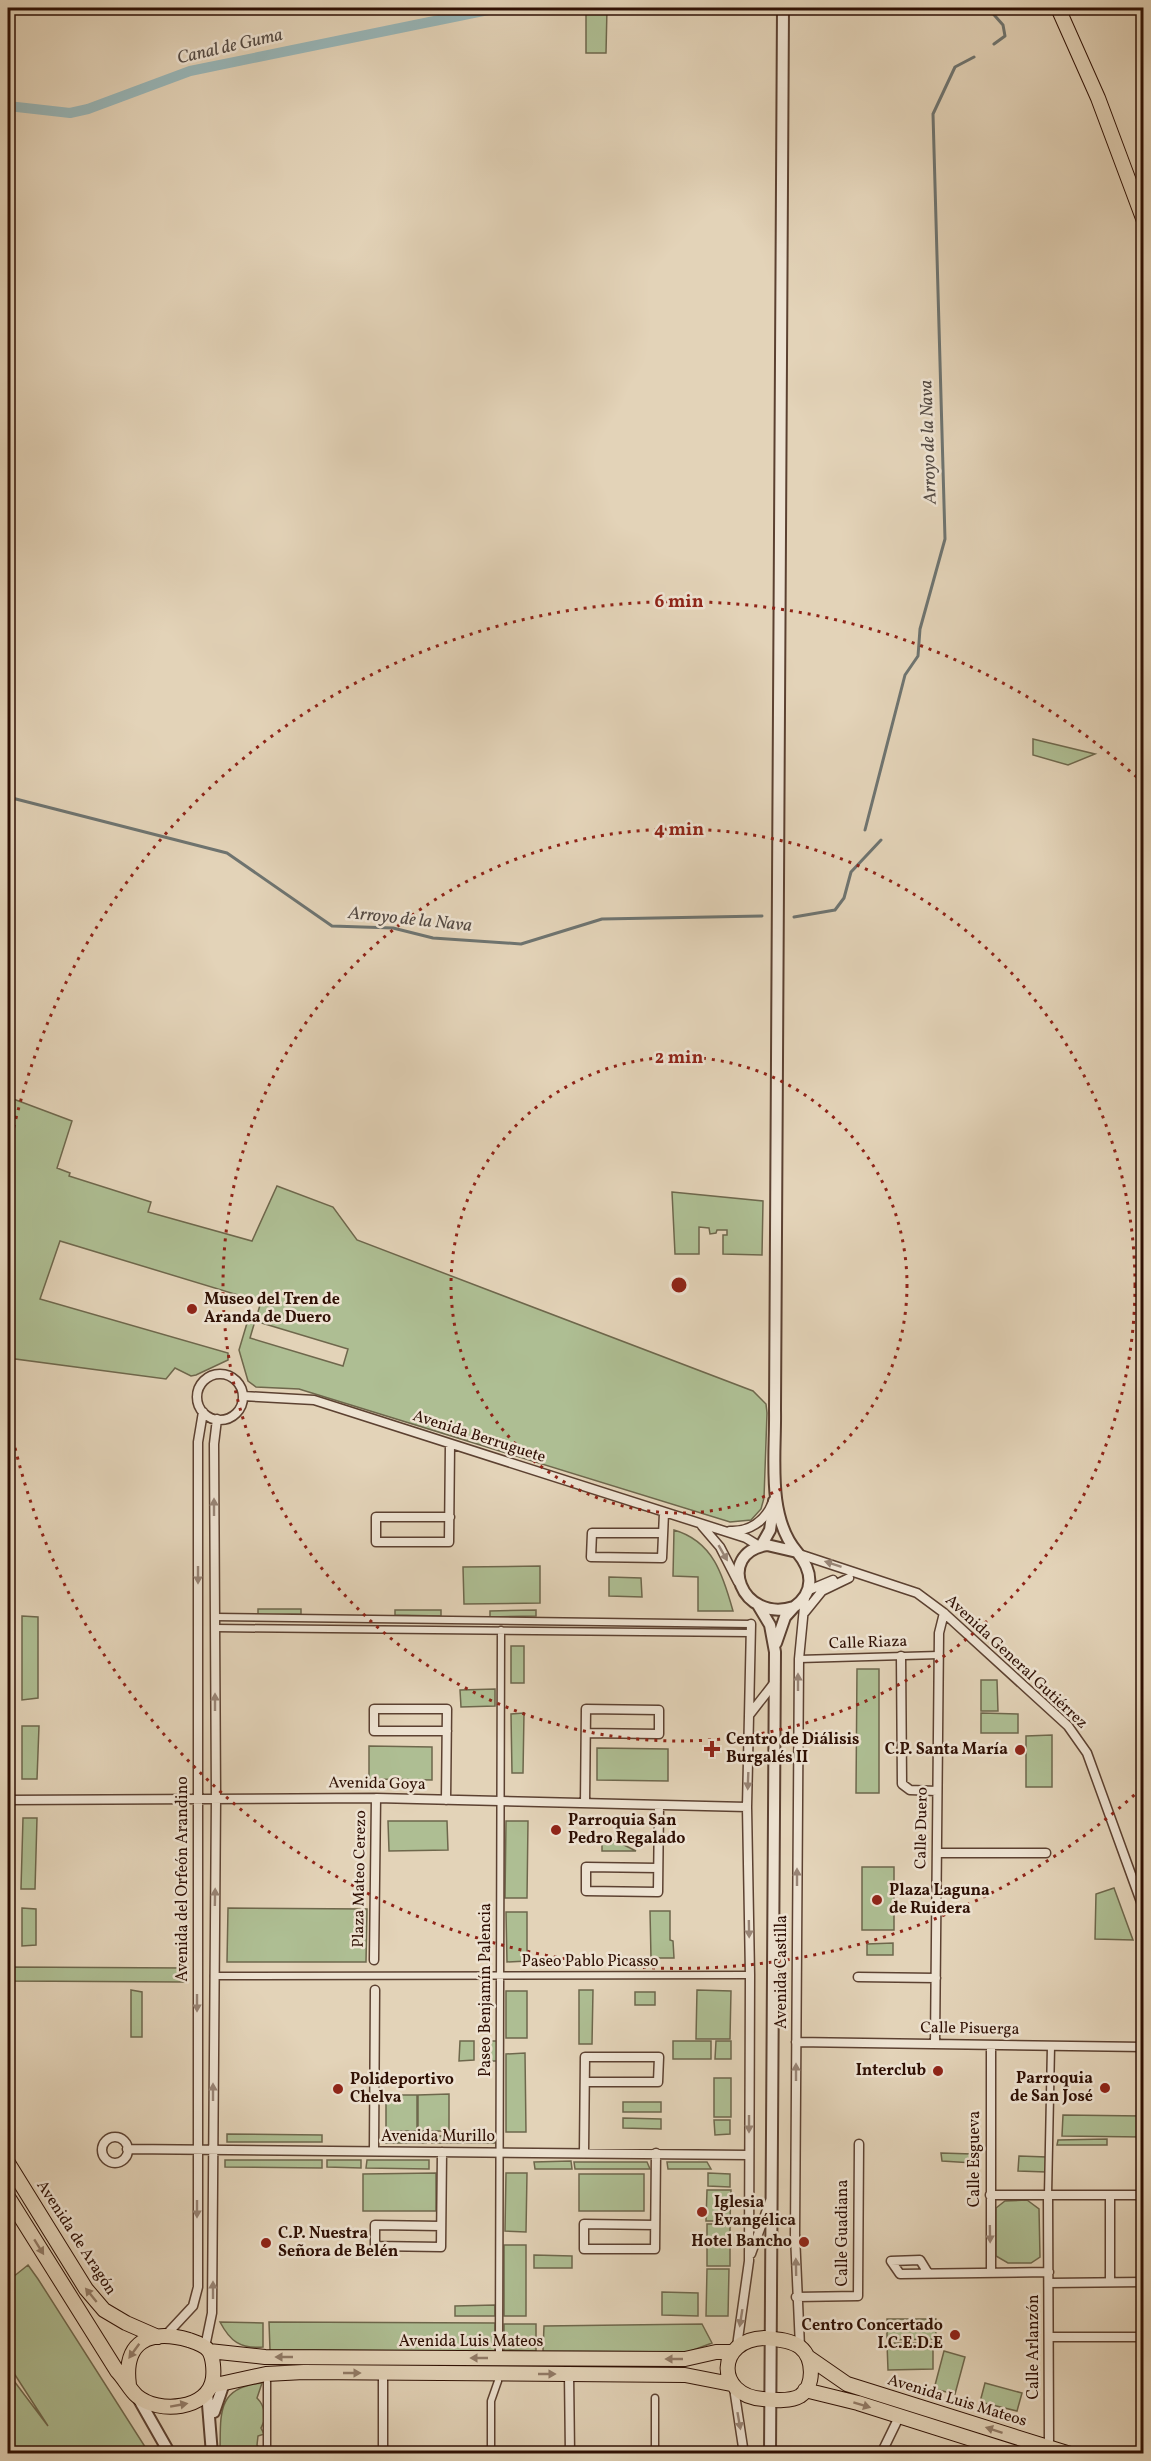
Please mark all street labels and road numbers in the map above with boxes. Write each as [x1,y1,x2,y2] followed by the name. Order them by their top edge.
[410,1405,548,1469] street label: Avenida Berruguete
[940,1590,1092,1734] street label: Avenida General Gutiérrez
[828,1631,908,1655] street label: Calle Riaza
[328,1772,426,1796] street label: Avenida Goya
[172,1776,194,1982] street label: Avenida del Orfeón Arandino
[910,1787,934,1869] street label: Calle Duero
[348,1810,372,1948] street label: Plaza Mateo Cerezo
[475,1903,497,2077] street label: Paseo Benjamín Palencia
[771,1915,793,2029] street label: Avenida Castilla
[521,1951,659,1973] street label: Paseo Pablo Picasso
[920,2017,1020,2041] street label: Calle Pisuerga
[964,2111,986,2207] street label: Calle Esgueva
[381,2126,495,2148] street label: Avenida Murillo
[31,2176,121,2300] street label: Avenida de Aragón
[832,2180,854,2286] street label: Calle Guadiana
[1023,2294,1045,2400] street label: Calle Arlanzón
[399,2331,543,2353] street label: Avenida Luis Mateos
[885,2369,1030,2433] street label: Avenida Luis Mateos

